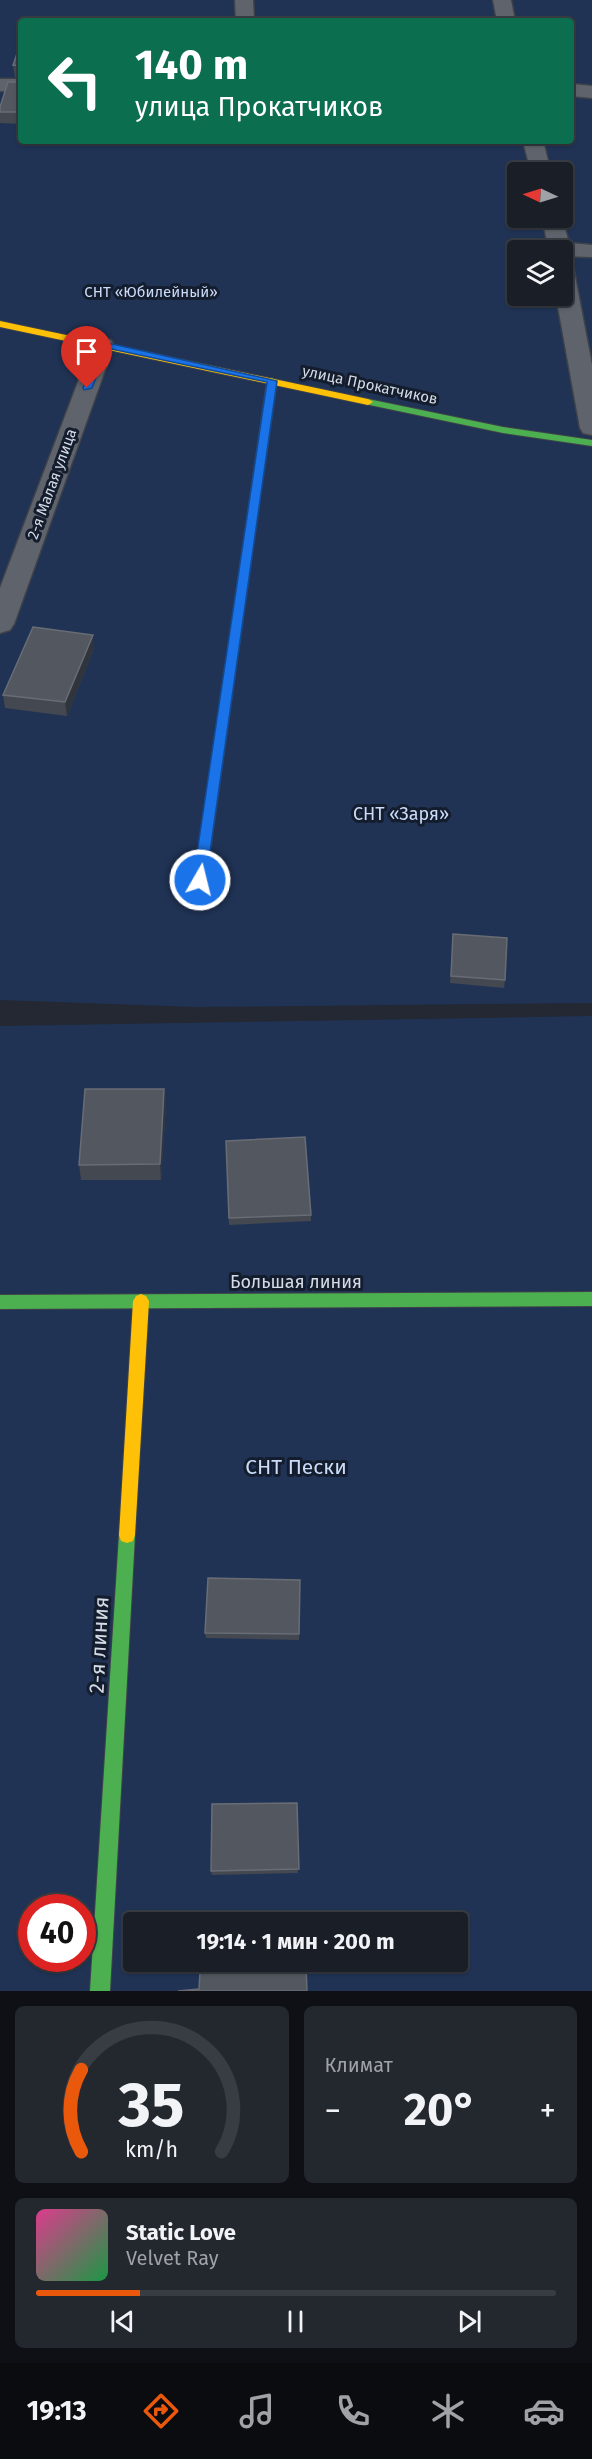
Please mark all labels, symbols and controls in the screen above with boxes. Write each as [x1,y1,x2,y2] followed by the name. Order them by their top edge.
[135,40,248,90] text: 140 m
[36,42,114,120] icon: left
[135,91,383,123] text: улица Прокатчиков
[507,162,573,228] north arrow
[507,162,573,306] map controls
[507,240,573,306] button: layers
[84,283,218,301] park label: СНТ «Юбилейный»
[61,326,112,388] pin
[70,335,103,368] icon: arrive
[301,362,439,408] street label: улица Прокатчиков
[24,426,80,542] street label: 2-я Малая улица
[353,803,449,825] park label: СНТ «Заря»
[168,848,232,912] position arrow
[230,1271,362,1293] street label: Большая линия
[245,1454,347,1480] park label: СНТ Пески
[83,1596,115,1694] street label: 2-я линия
[18,1894,96,1972] speed limit sign: 40
[196,1928,395,1955] text: 19:14 · 1 мин · 200 m
[325,2053,393,2077] text: Климат
[118,2068,185,2143] text: 35
[404,2083,477,2137] text: 20°
[325,2091,341,2131] text: −
[540,2091,556,2131] text: +
[125,2137,178,2163] text: km/h
[126,2219,236,2246] text: Static Love
[126,2246,219,2270] text: Velvet Ray
[106,2305,139,2338] icon: previous
[279,2305,312,2338] icon: pause
[453,2305,486,2338] icon: next
[140,2390,182,2432] icon: directions
[236,2390,278,2432] icon: music
[332,2390,374,2432] icon: phone
[427,2390,469,2432] icon: climate
[523,2390,565,2432] icon: car
[27,2395,87,2427] text: 19:13

